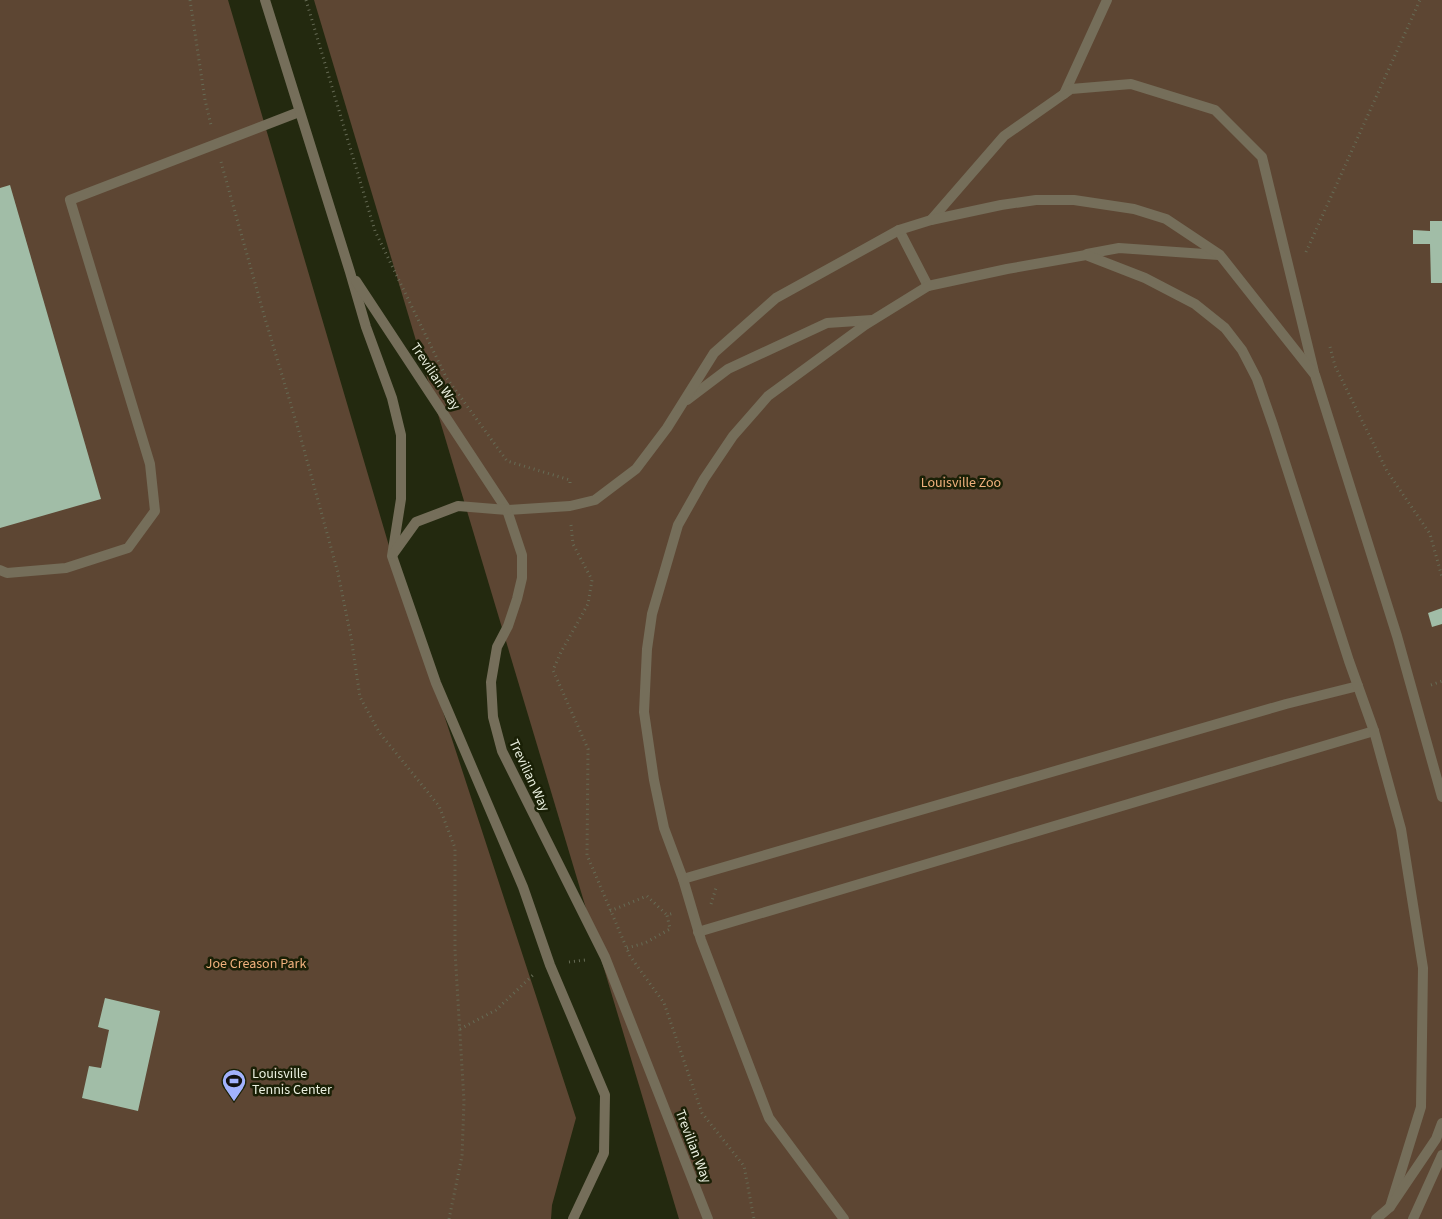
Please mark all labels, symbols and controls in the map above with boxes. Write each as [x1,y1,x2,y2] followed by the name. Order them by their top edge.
[405,339,465,415] street label: Trevilian Way
[921,473,1001,493] park label: Louisville Zoo
[504,736,555,815] street label: Trevilian Way
[206,954,306,974] park label: Joe Creason Park
[252,1064,332,1100] place label: Louisville Tennis Center
[221,1068,247,1102] sports icon: Louisville Tennis Center
[670,1107,716,1187] street label: Trevilian Way

